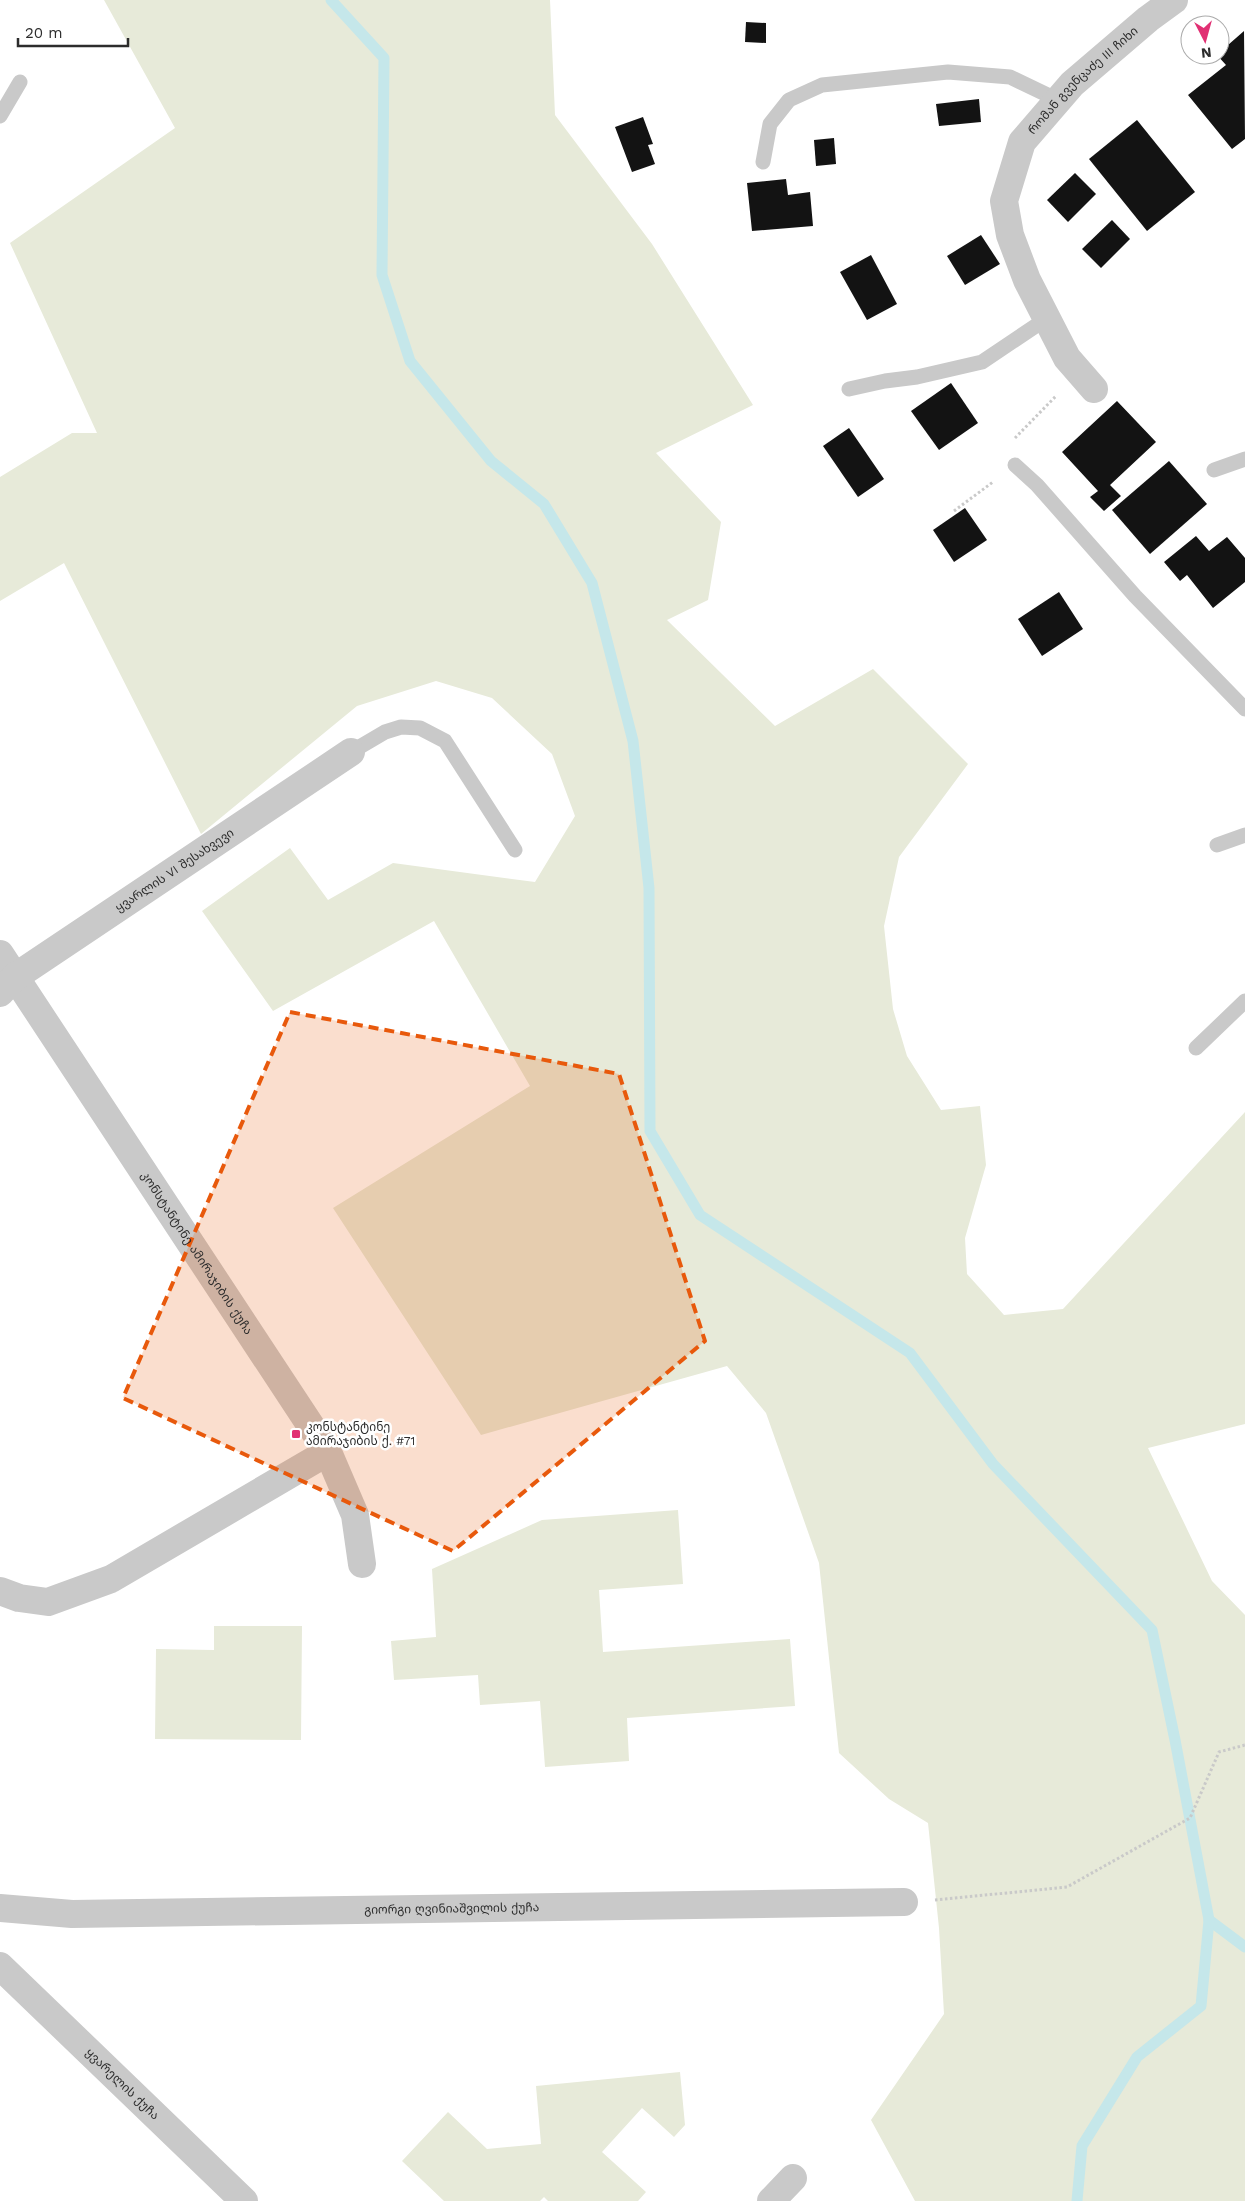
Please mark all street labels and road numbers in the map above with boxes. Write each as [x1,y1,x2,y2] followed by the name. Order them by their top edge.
[1025,24,1141,137] street label: რომან გვენცაძე III ჩიხი
[113,825,237,915] street label: ყვარლის VI შესახვევი
[138,1169,256,1337] street label: კონსტანტინე ამირაჯიბის ქუჩა
[364,1900,539,1917] street label: გიორგი ღვინიაშვილის ქუჩა
[83,2045,162,2122] street label: ყვარელის ქუჩა

